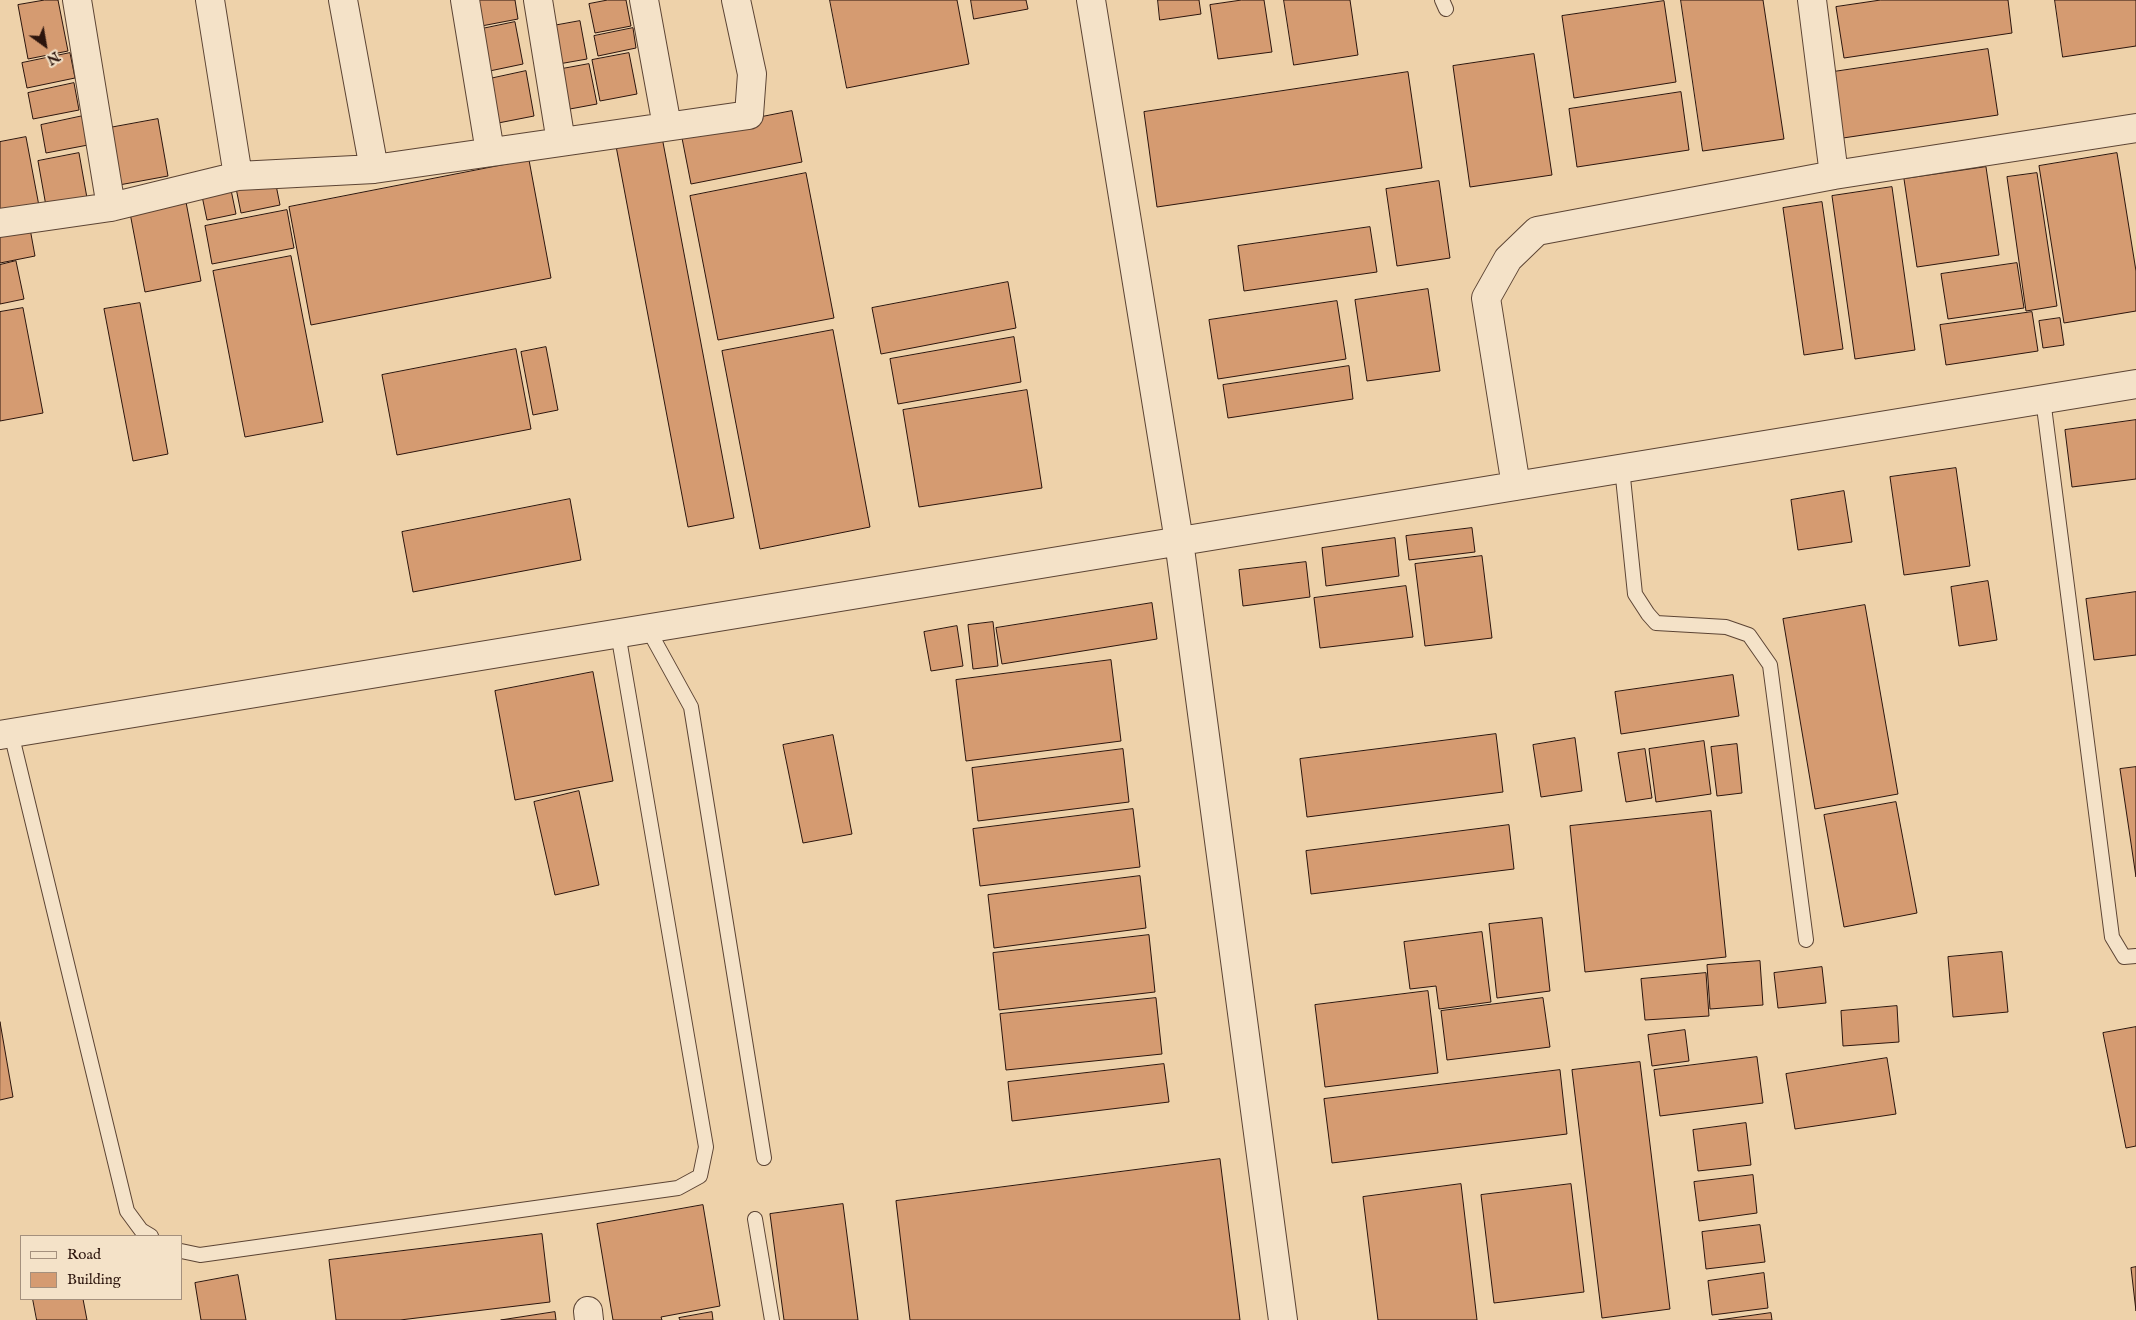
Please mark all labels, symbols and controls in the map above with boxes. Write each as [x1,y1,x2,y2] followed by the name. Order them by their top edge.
[20,20,70,70] north arrow
[43,47,63,69] text: N
[20,1235,182,1300] legend
[67,1245,101,1264] text: Road
[67,1270,121,1289] text: Building

